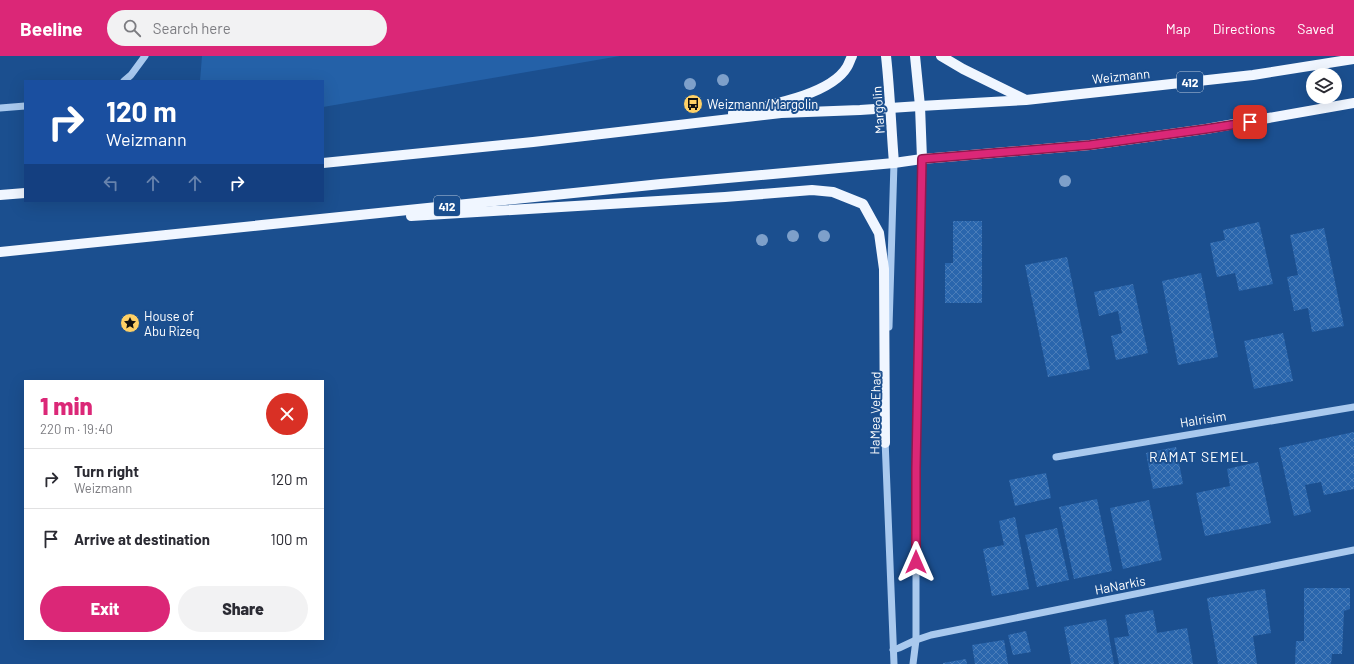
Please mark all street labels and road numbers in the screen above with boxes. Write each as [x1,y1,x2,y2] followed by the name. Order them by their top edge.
[1091,65,1151,87] street label: Weizmann
[1177,72,1203,92] road number: 412
[868,86,888,134] street label: Margolin
[434,196,460,216] road number: 412
[866,371,884,455] street label: HaMea VeEhad
[1179,407,1227,431] street label: HaIrisim
[1093,572,1147,598] street label: HaNarkis

